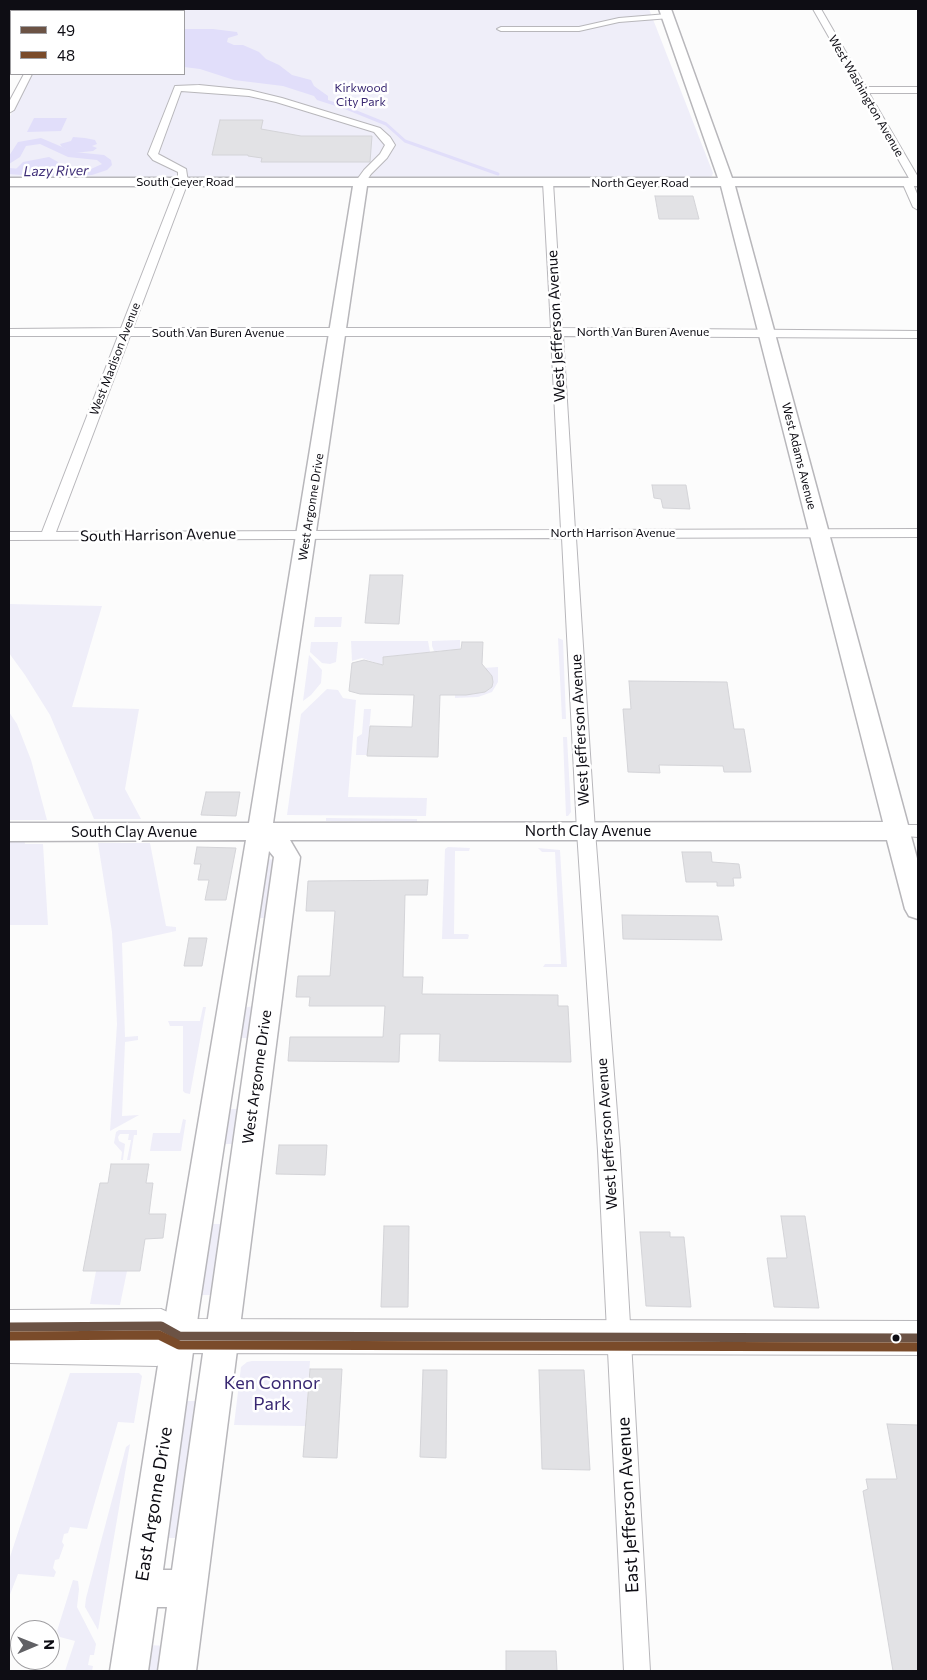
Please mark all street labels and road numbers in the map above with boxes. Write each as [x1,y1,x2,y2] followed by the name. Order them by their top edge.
[825,33,907,159] street label: West Washington Avenue
[136,175,234,189] street label: South Geyer Road
[591,176,689,190] street label: North Geyer Road
[543,250,569,402] street label: West Jefferson Avenue
[87,300,143,418] street label: West Madison Avenue
[577,325,709,339] street label: North Van Buren Avenue
[152,326,284,340] street label: South Van Buren Avenue
[779,401,819,511] street label: West Adams Avenue
[295,452,327,562] street label: West Argonne Drive
[80,525,236,545] street label: South Harrison Avenue
[551,526,675,540] street label: North Harrison Avenue
[567,654,593,806] street label: West Jefferson Avenue
[525,822,651,840] street label: North Clay Avenue
[71,823,197,841] street label: South Clay Avenue
[239,1009,275,1145] street label: West Argonne Drive
[593,1057,621,1211] street label: West Jefferson Avenue
[613,1416,643,1594] street label: East Jefferson Avenue
[131,1425,177,1583] street label: East Argonne Drive

